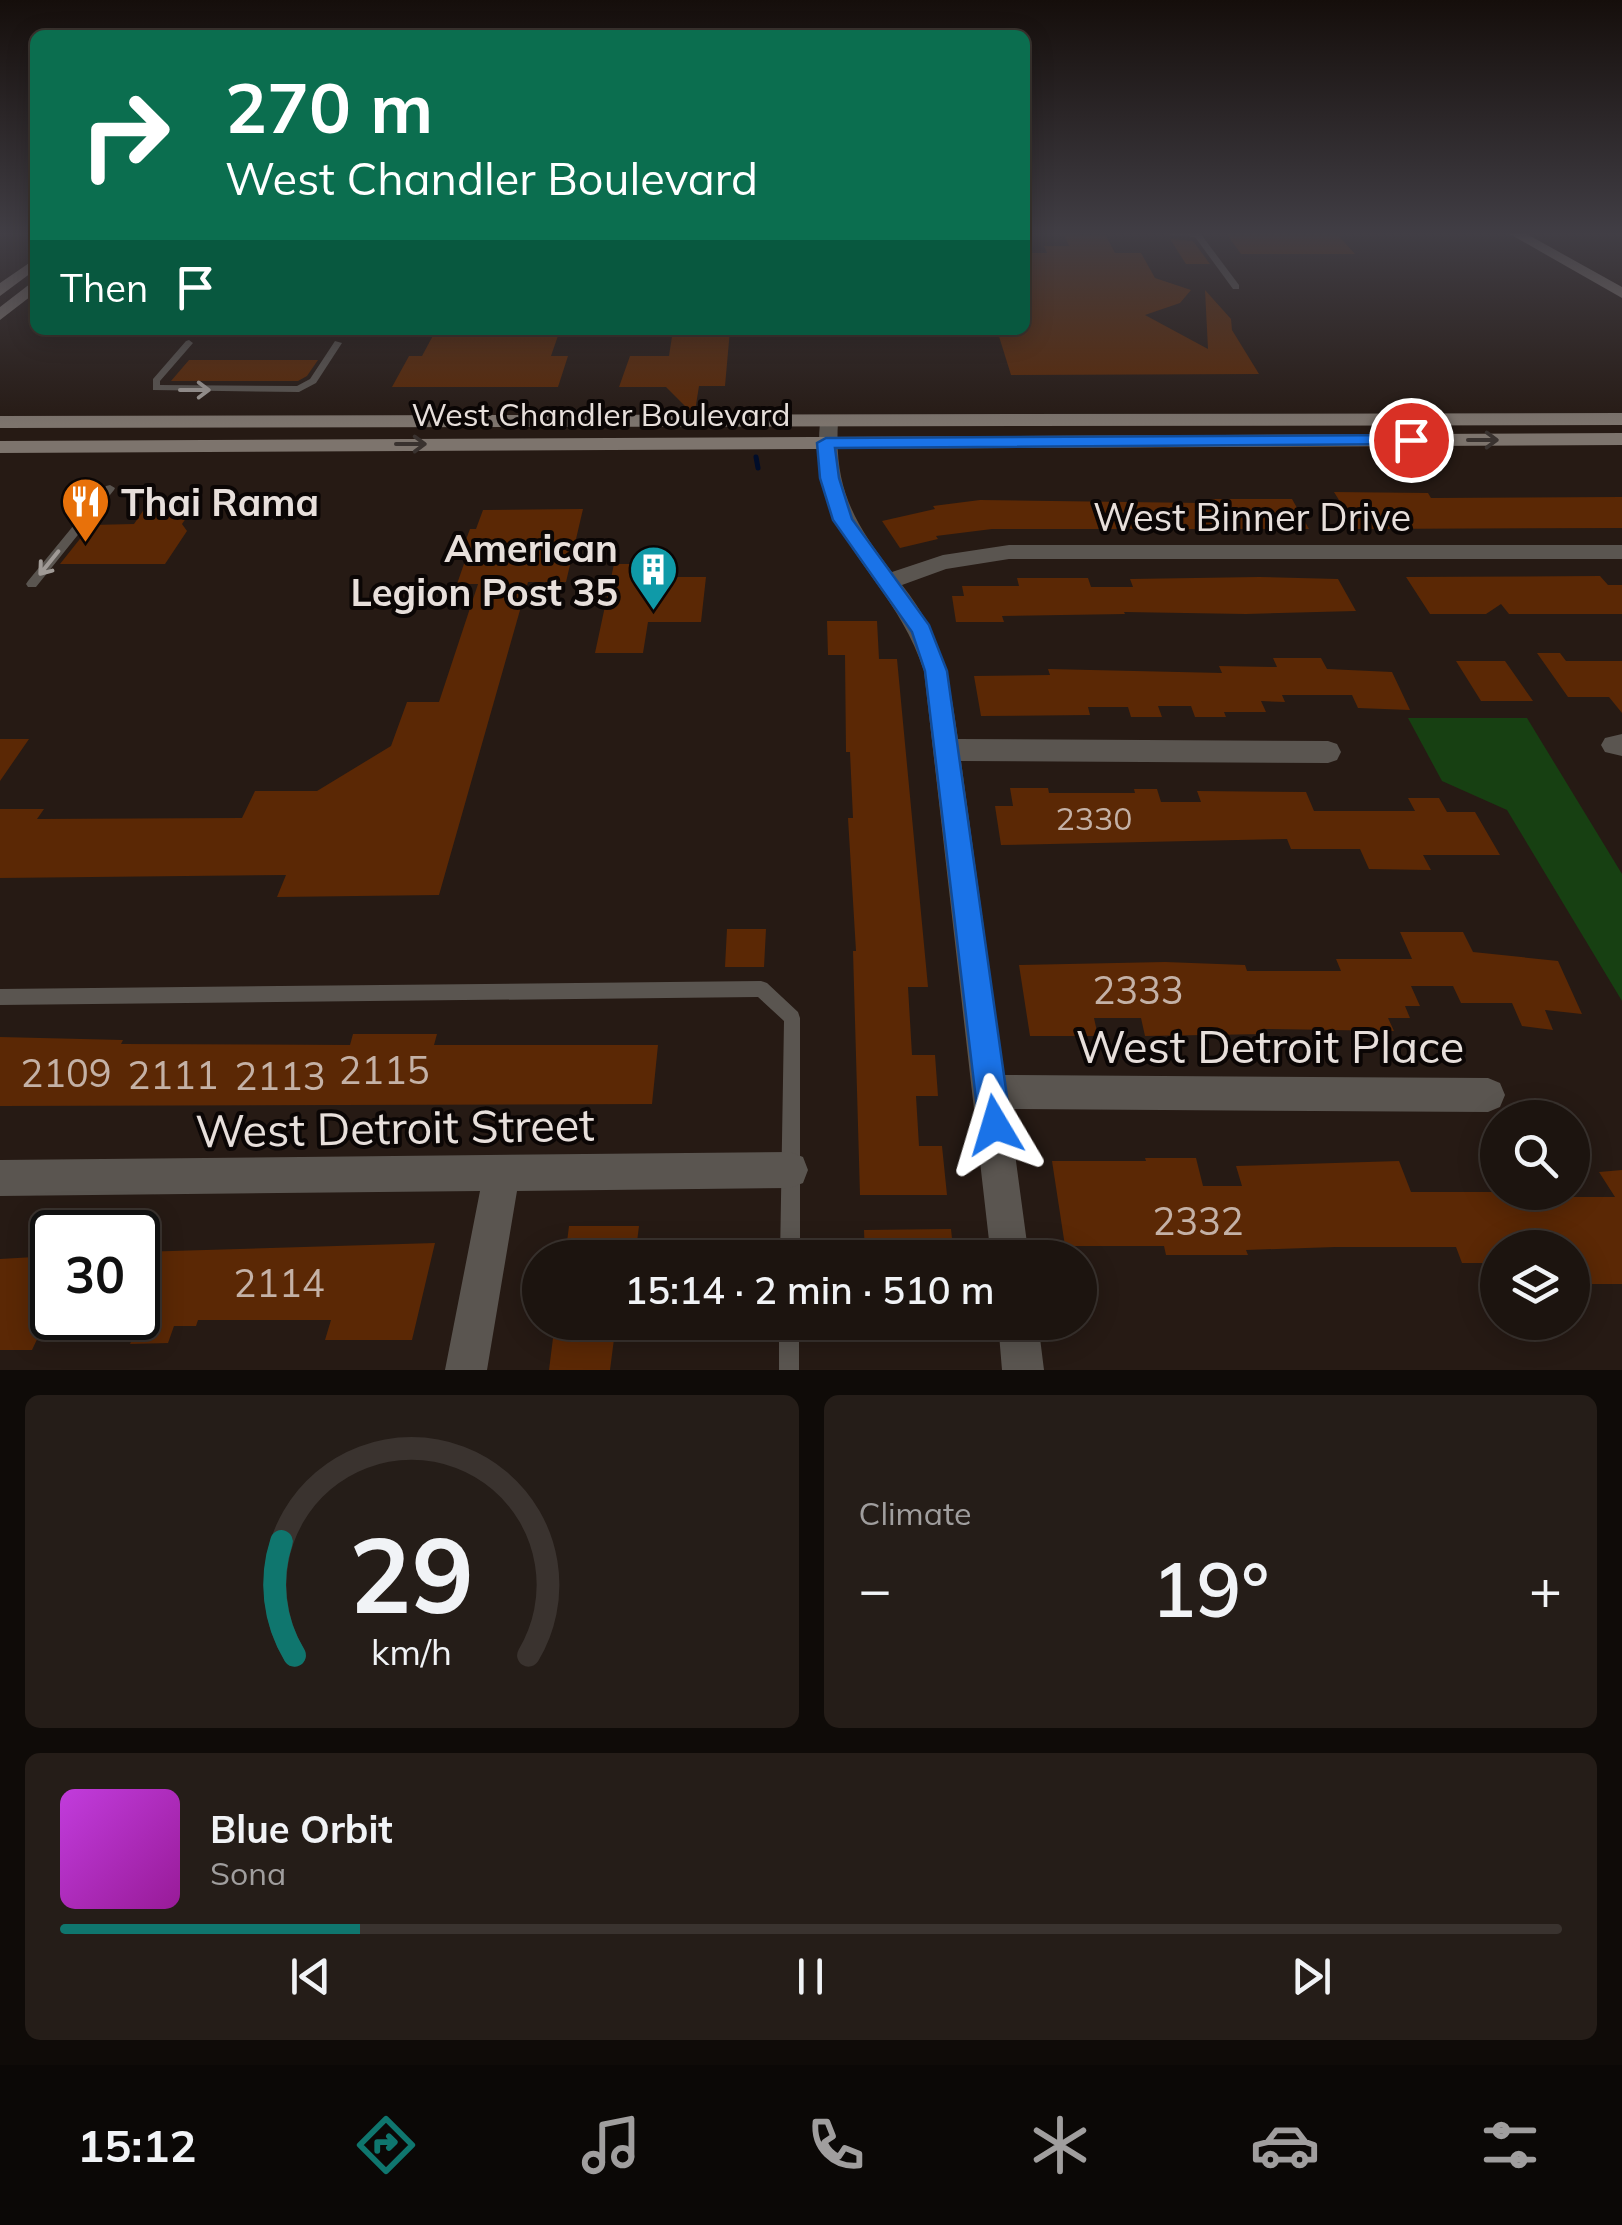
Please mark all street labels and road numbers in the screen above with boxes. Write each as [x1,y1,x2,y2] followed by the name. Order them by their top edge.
[412,394,790,434] street label: West Chandler Boulevard
[1093,493,1411,541] street label: West Binner Drive
[1076,1018,1464,1074] street label: West Detroit Place
[195,1096,595,1158] street label: West Detroit Street

